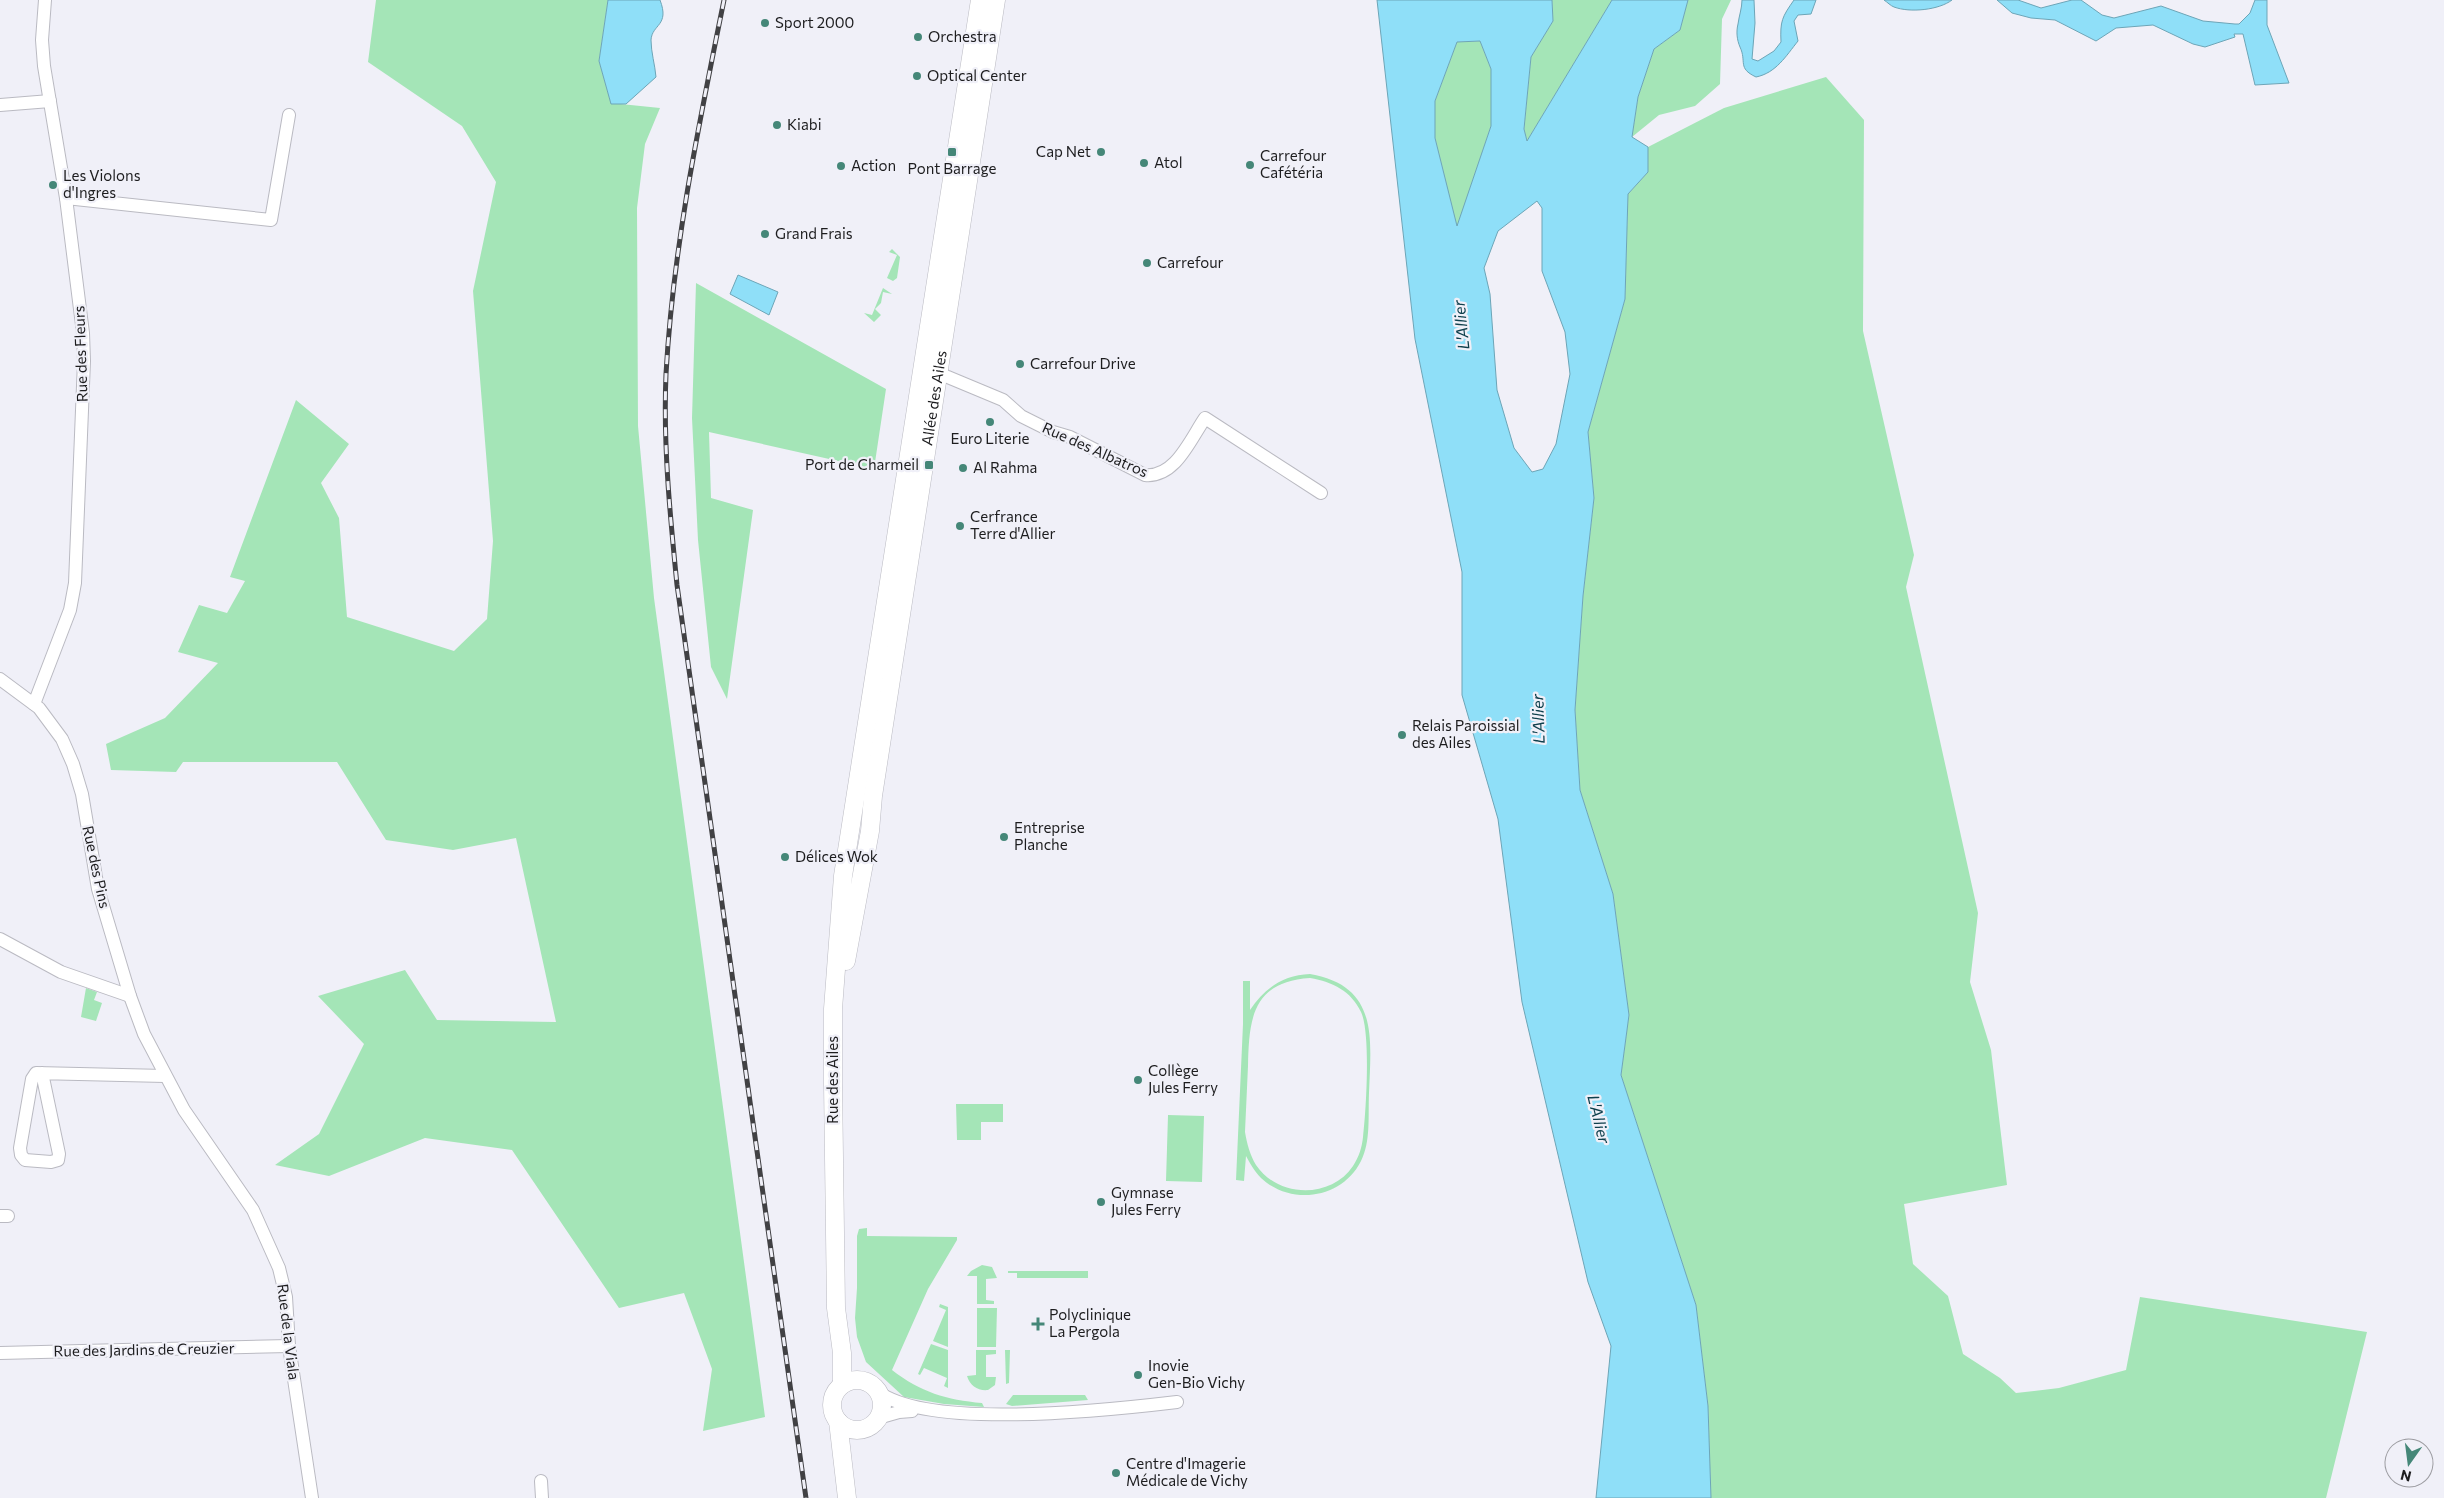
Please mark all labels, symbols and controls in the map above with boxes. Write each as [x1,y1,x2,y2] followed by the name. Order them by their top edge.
[775,13,854,31] place label: Sport 2000
[759,17,771,29] marker: Sport 2000
[928,27,997,45] place label: Orchestra
[912,31,924,43] marker: Orchestra
[927,66,1027,84] place label: Optical Center
[911,70,923,82] marker: Optical Center
[787,115,822,133] place label: Kiabi
[771,119,783,131] marker: Kiabi
[1036,142,1091,160] place label: Cap Net
[946,146,958,158] marker: Pont Barrage
[1095,146,1107,158] marker: Cap Net
[1260,146,1327,181] place label: Carrefour Cafétéria
[1154,153,1183,171] place label: Atol
[851,156,896,174] place label: Action
[1138,157,1150,169] marker: Atol
[908,159,996,177] place label: Pont Barrage
[1244,159,1256,171] marker: Carrefour Cafétéria
[835,160,847,172] marker: Action
[63,166,141,201] place label: Les Violons d'Ingres
[47,179,59,191] marker: Les Violons d'Ingres
[775,224,853,242] place label: Grand Frais
[759,228,771,240] marker: Grand Frais
[1157,253,1224,271] place label: Carrefour
[1141,257,1153,269] marker: Carrefour
[1448,299,1473,351] water label: L'Allier
[69,305,91,403] street label: Rue des Fleurs
[917,349,950,447] street label: Allée des Ailes
[1030,354,1136,372] place label: Carrefour Drive
[1014,358,1026,370] marker: Carrefour Drive
[984,416,996,428] marker: Euro Literie
[1040,418,1151,481] street label: Rue des Albatros
[950,429,1030,447] place label: Euro Literie
[805,455,919,473] place label: Port de Charmeil
[973,458,1037,476] place label: Al Rahma
[923,459,935,471] marker: Port de Charmeil
[957,462,969,474] marker: Al Rahma
[970,507,1055,542] place label: Cerfrance Terre d'Allier
[954,520,966,532] marker: Cerfrance Terre d'Allier
[1527,693,1548,744] water label: L'Allier
[1412,716,1520,751] place label: Relais Paroissial des Ailes
[1396,729,1408,741] marker: Relais Paroissial des Ailes
[1014,818,1085,853] place label: Entreprise Planche
[79,824,115,910] street label: Rue des Pins
[998,831,1010,843] marker: Entreprise Planche
[795,847,878,865] place label: Délices Wok
[779,851,791,863] marker: Délices Wok
[823,1036,841,1124] street label: Rue des Ailes
[1148,1061,1218,1096] place label: Collège Jules Ferry
[1132,1074,1144,1086] marker: Collège Jules Ferry
[1584,1092,1615,1146] water label: L'Allier
[1111,1183,1181,1218] place label: Gymnase Jules Ferry
[1095,1196,1107,1208] marker: Gymnase Jules Ferry
[274,1283,304,1381] street label: Rue de la Viala
[1049,1305,1131,1340] place label: Polyclinique La Pergola
[1031,1317,1045,1331] marker: Polyclinique La Pergola
[53,1338,235,1360] street label: Rue des Jardins de Creuzier
[1148,1356,1245,1391] place label: Inovie Gen-Bio Vichy
[1132,1369,1144,1381] marker: Inovie Gen-Bio Vichy
[2384,1438,2434,1488] north arrow
[1126,1454,1248,1489] place label: Centre d'Imagerie Médicale de Vichy
[1110,1467,1122,1479] marker: Centre d'Imagerie Médicale de Vichy
[2399,1467,2413,1486] text: N

